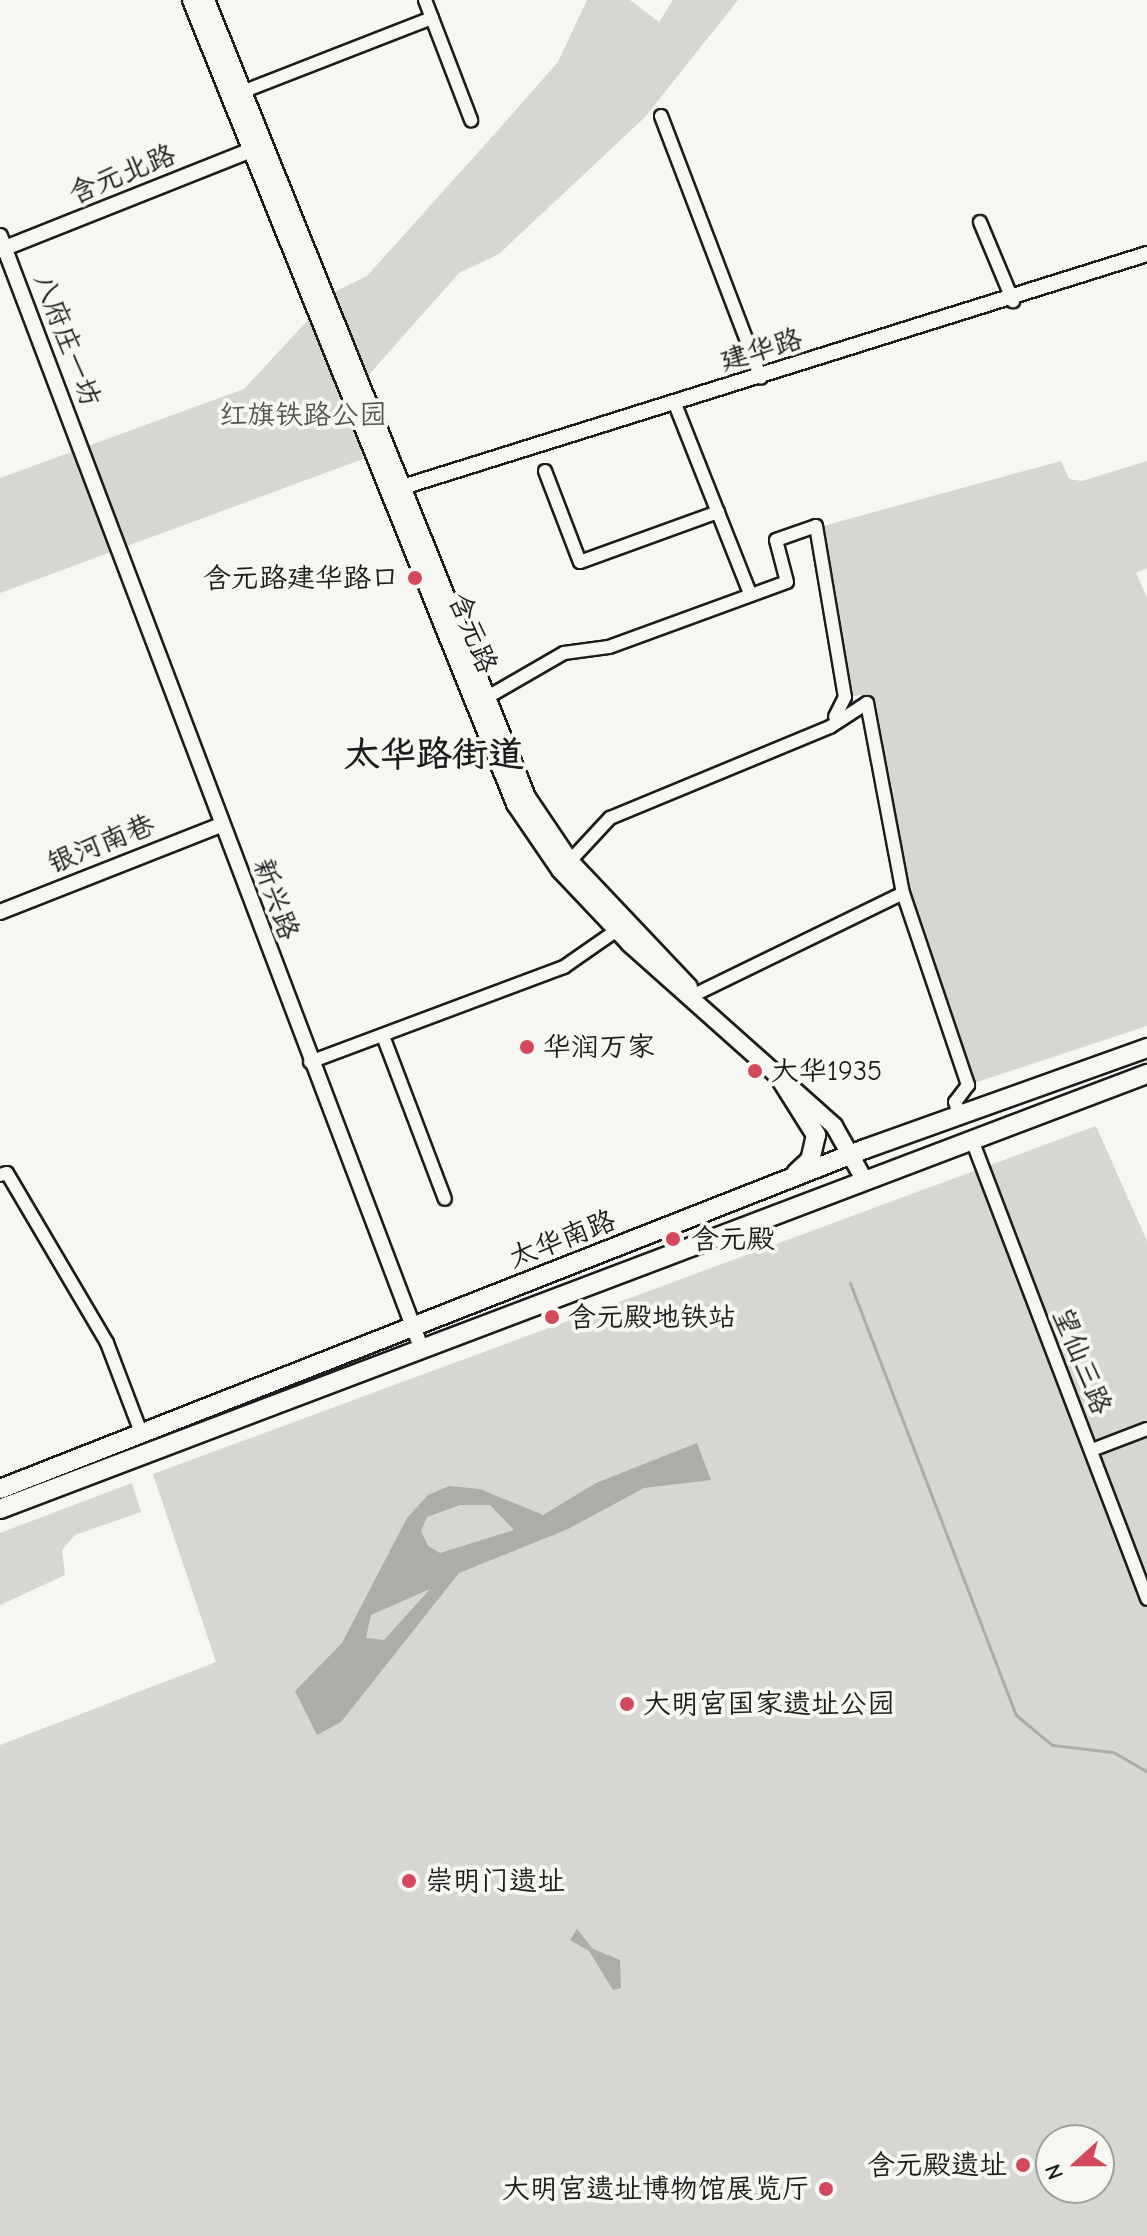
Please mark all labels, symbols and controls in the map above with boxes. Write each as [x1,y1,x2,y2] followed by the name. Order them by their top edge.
[64,137,180,211] street label: 含元北路
[26,269,108,411] street label: 八府庄一坊
[716,322,806,378] street label: 建华路
[219,398,387,432] park label: 红旗铁路公园
[203,561,399,595] place label: 含元路建华路口
[406,569,424,587] marker: 含元路建华路口
[442,588,504,678] street label: 含元路
[344,733,524,777] district label: 太华路街道
[43,807,159,881] street label: 银河南巷
[246,854,306,944] street label: 新兴路
[543,1030,655,1064] place label: 华润万家
[518,1038,536,1056] marker: 华润万家
[771,1054,882,1088] place label: 大华1935
[746,1062,764,1080] marker: 大华1935
[504,1203,620,1275] street label: 太华南路
[691,1222,775,1256] place label: 含元殿
[662,1228,684,1250] marker: 含元殿
[568,1300,736,1334] place label: 含元殿地铁站
[1045,1303,1119,1419] street label: 望仙三路
[543,1308,561,1326] marker: 含元殿地铁站
[643,1687,895,1721] place label: 大明宫国家遗址公园
[618,1695,636,1713] marker: 大明宫国家遗址公园
[425,1864,565,1898] place label: 崇明门遗址
[400,1872,418,1890] marker: 崇明门遗址
[1035,2124,1115,2204] north arrow
[867,2148,1007,2182] place label: 含元殿遗址
[1014,2156,1032,2174] marker: 含元殿遗址
[1040,2161,1069,2183] text: N
[502,2172,810,2206] place label: 大明宫遗址博物馆展览厅
[817,2180,835,2198] marker: 大明宫遗址博物馆展览厅

